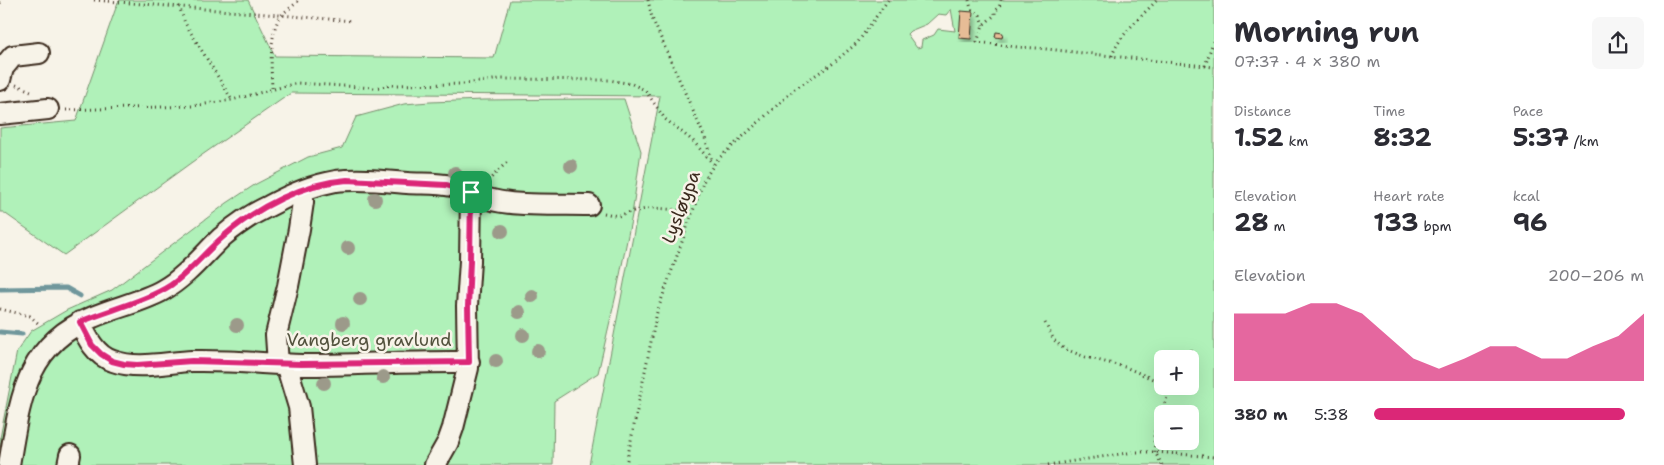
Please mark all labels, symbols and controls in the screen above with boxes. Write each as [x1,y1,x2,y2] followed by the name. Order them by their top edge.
[1234,13,1419,51] text: Morning run
[1592,17,1644,69] button: share
[1234,51,1380,72] text: 07:37 · 4 × 380 m
[1234,102,1291,120] text: Distance
[1373,102,1405,120] text: Time
[1513,102,1543,120] text: Pace
[1234,120,1284,154] text: 1.52
[1373,120,1432,154] text: 8:32
[1513,120,1569,154] text: 5:37
[1284,132,1308,150] text: km
[1569,132,1599,150] text: /km
[656,167,706,247] street label: Lysløypa
[450,171,492,213] pin
[457,178,485,206] icon: arrive
[1234,187,1297,205] text: Elevation
[1373,187,1445,205] text: Heart rate
[1513,187,1540,205] text: kcal
[1234,205,1269,239] text: 28
[1373,205,1419,239] text: 133
[1513,205,1548,239] text: 96
[1269,217,1286,235] text: m
[1419,217,1452,235] text: bpm
[1234,265,1306,286] text: Elevation
[1548,265,1644,286] text: 200–206 m
[286,328,452,352] park label: Vangberg gravlund
[1154,350,1199,450] map controls
[1154,350,1199,395] button: +
[1234,404,1288,425] text: 380 m
[1314,404,1349,425] text: 5:38
[1154,405,1199,450] button: −

